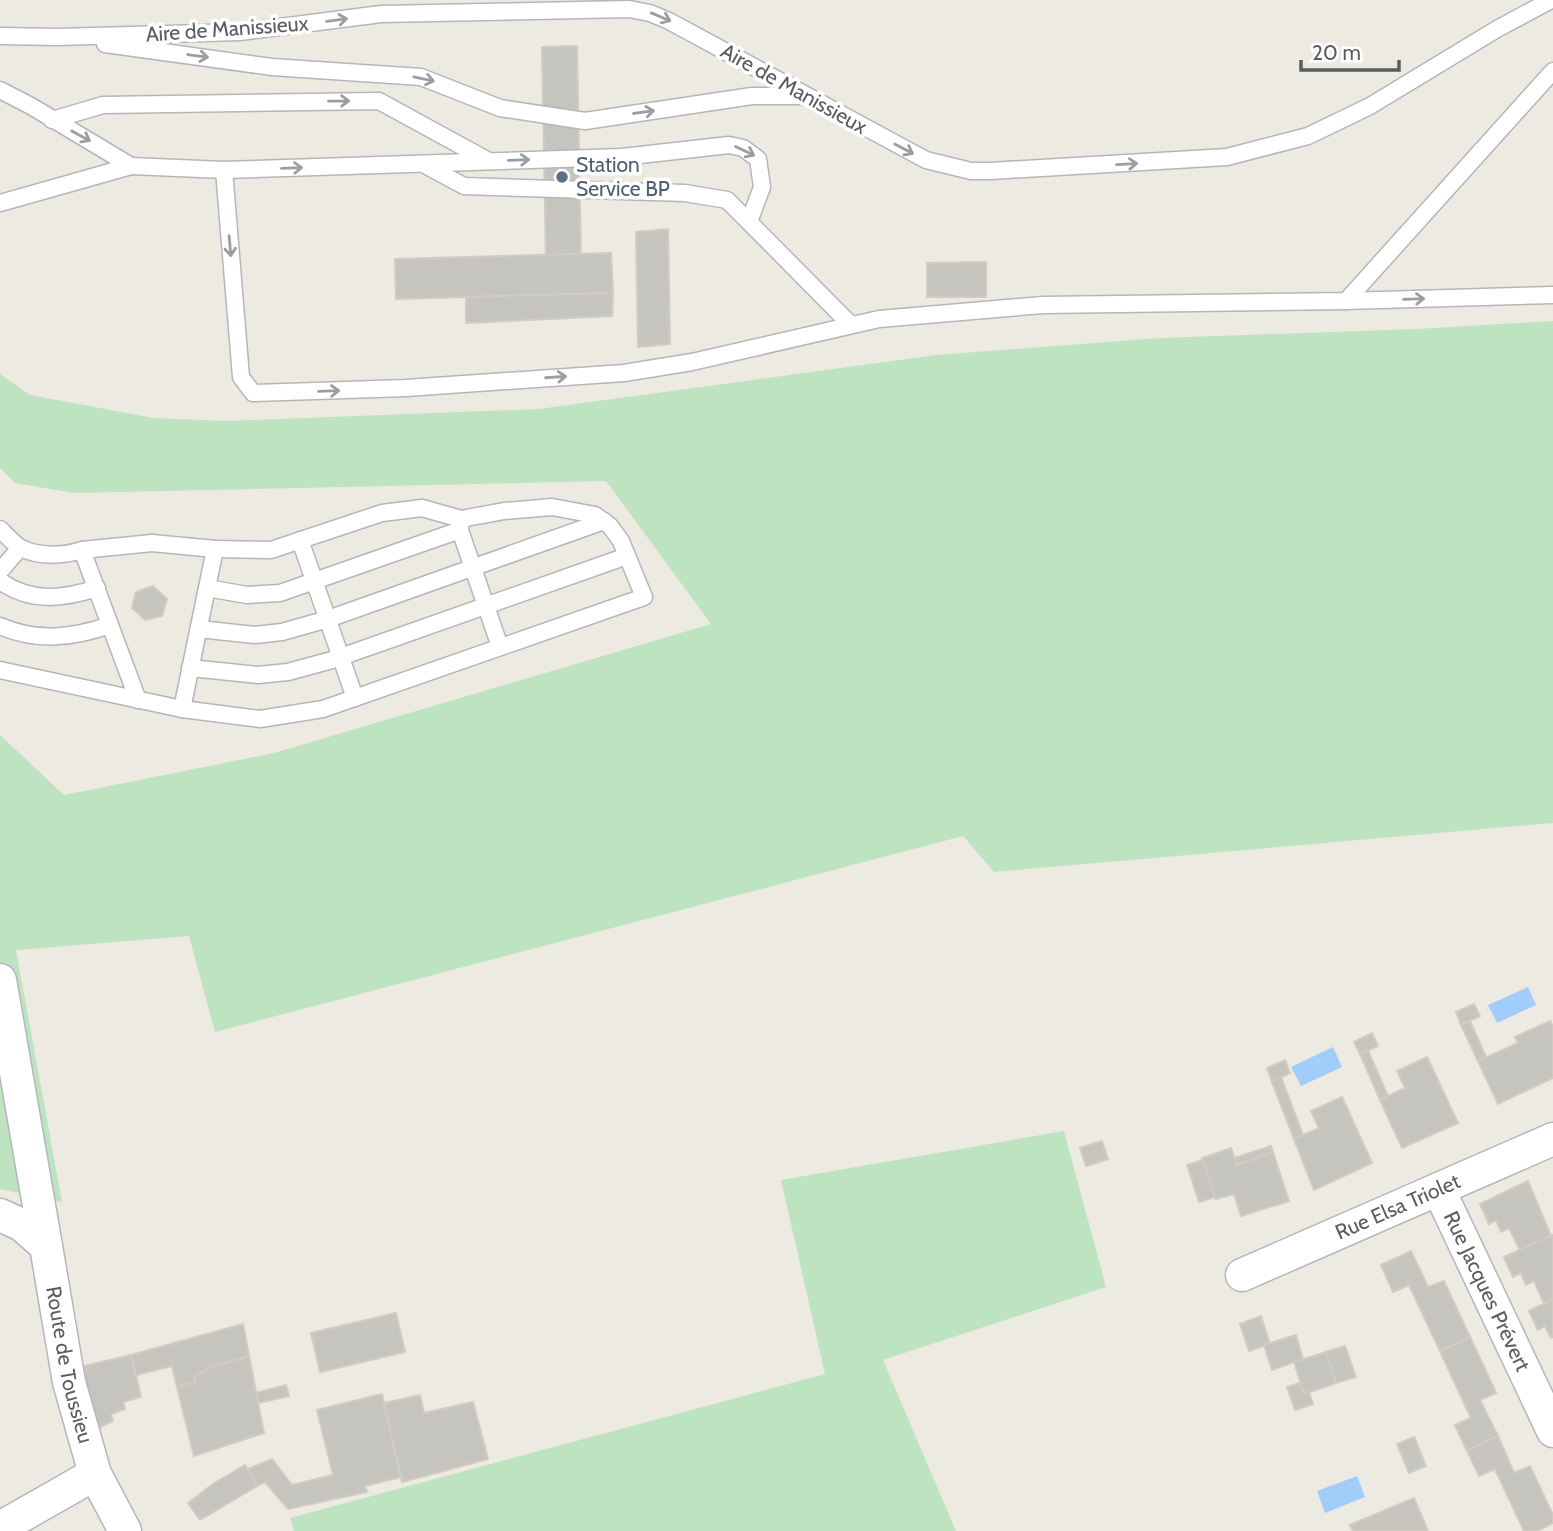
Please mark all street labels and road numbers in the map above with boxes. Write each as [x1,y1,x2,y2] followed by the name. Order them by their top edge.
[145,10,309,47] street label: Aire de Manissieux
[717,38,872,139] street label: Aire de Manissieux
[1331,1168,1464,1245] street label: Rue Elsa Triolet
[1439,1207,1536,1375] street label: Rue Jacques Prévert
[41,1284,99,1446] street label: Route de Toussieu

